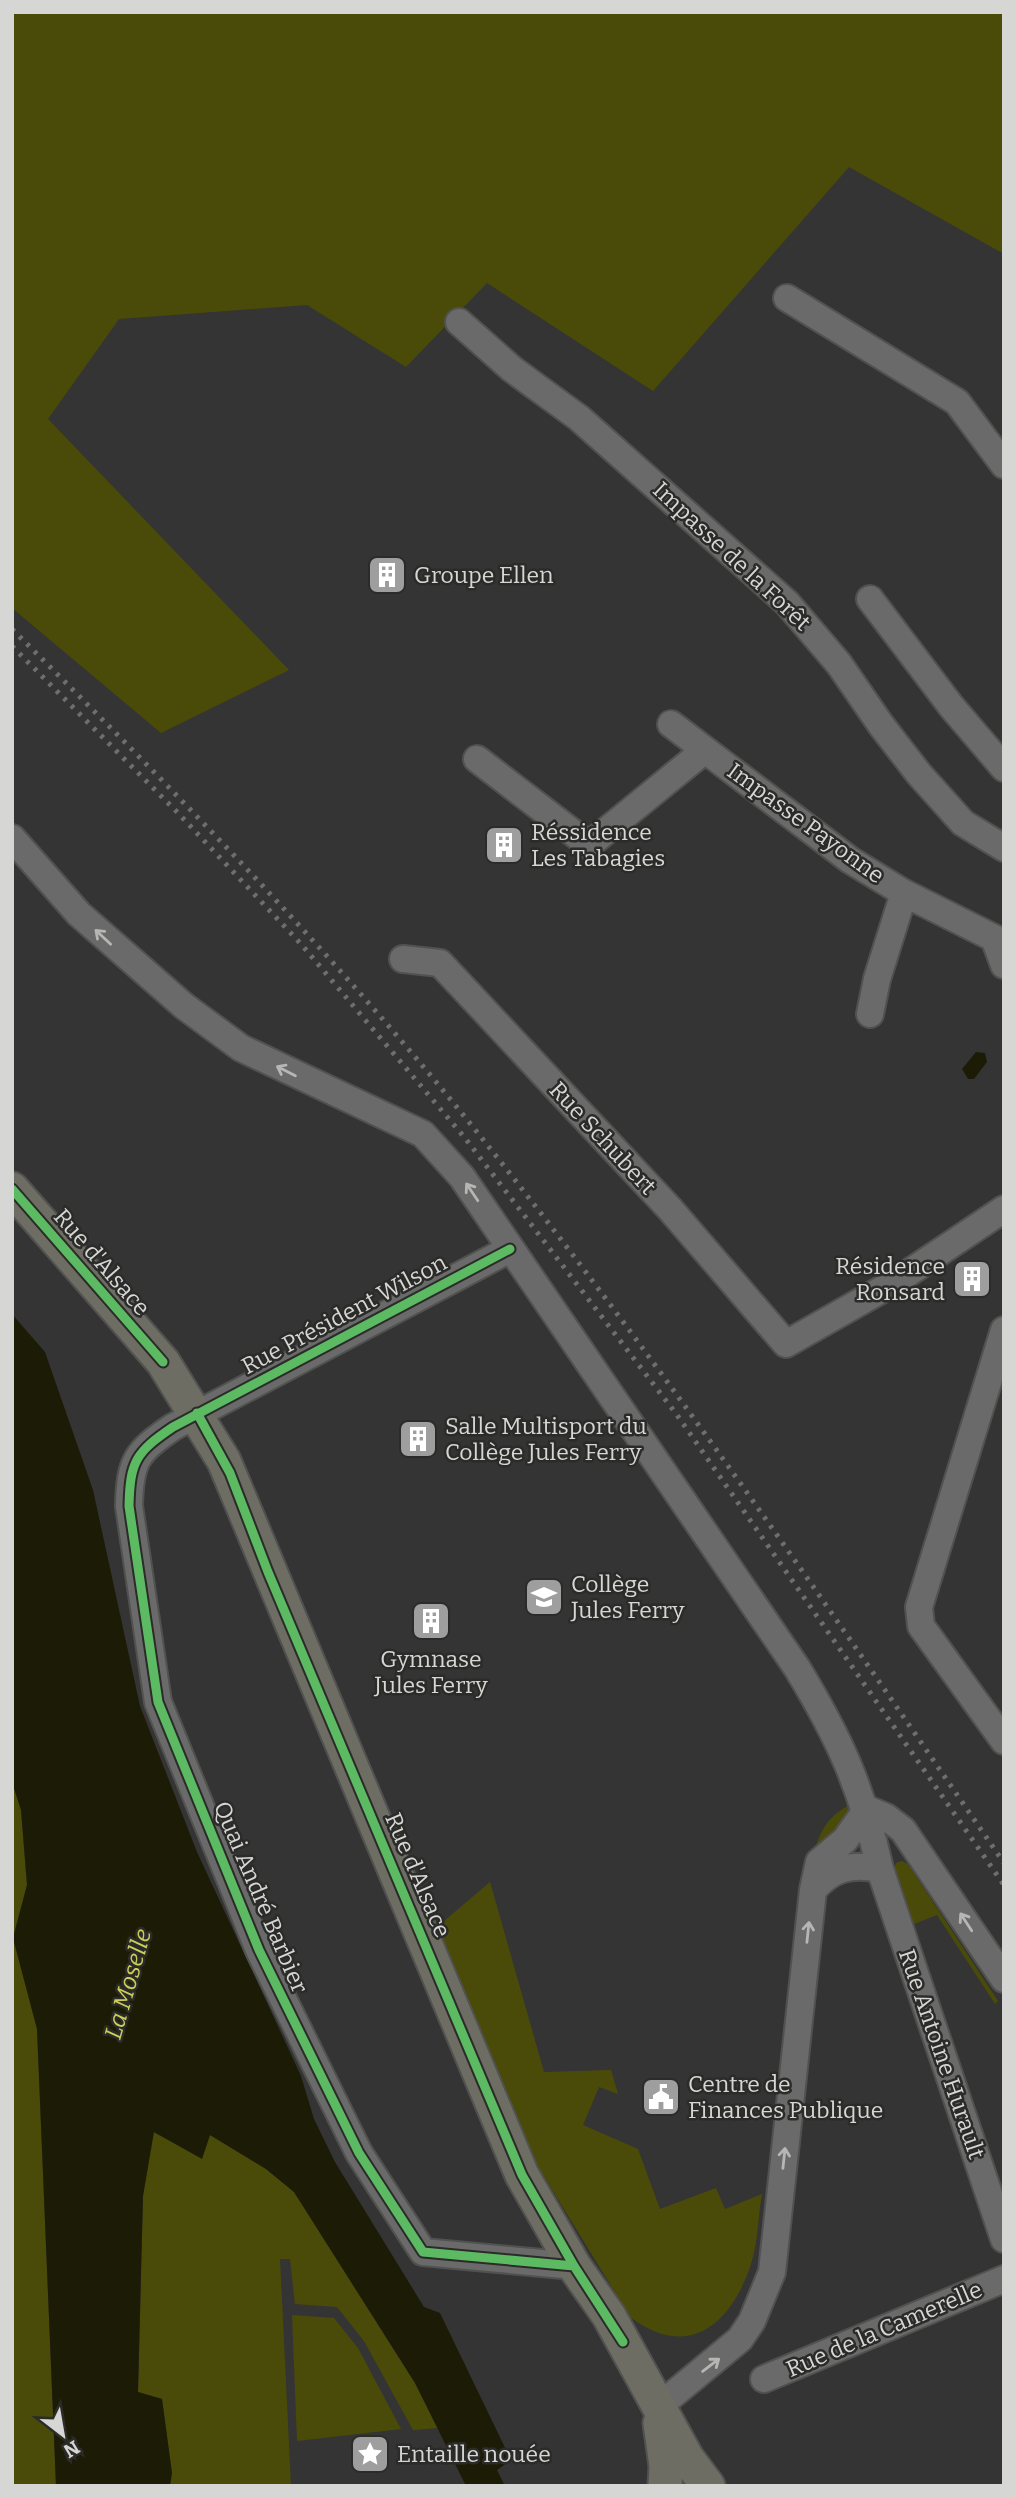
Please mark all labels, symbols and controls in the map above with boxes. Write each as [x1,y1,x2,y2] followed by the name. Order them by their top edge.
[647,476,817,636] street label: Impasse de la Forêt
[366,554,408,596] building icon: Groupe Ellen
[414,561,554,589] place label: Groupe Ellen
[722,757,890,889] street label: Impasse Payonne
[531,818,665,872] place label: Réssidence Les Tabagies
[483,824,525,866] building icon: Réssidence Les Tabagies
[95,929,112,946] one-way arrow
[276,1063,297,1077] one-way arrow
[544,1076,662,1200] street label: Rue Schubert
[465,1183,480,1202] one-way arrow
[48,1203,156,1321] street label: Rue d'Alsace
[237,1248,452,1380] street label: Rue Président Wilson
[835,1252,945,1306] place label: Résidence Ronsard
[951,1258,993,1300] building icon: Résidence Ronsard
[445,1412,647,1466] place label: Salle Multisport du Collège Jules Ferry
[397,1418,439,1460] building icon: Salle Multisport du Collège Jules Ferry
[570,1570,685,1624] place label: Collège Jules Ferry
[523,1576,565,1618] school or university icon: Collège Jules Ferry
[410,1600,452,1642] building icon: Gymnase Jules Ferry
[373,1645,488,1699] place label: Gymnase Jules Ferry
[208,1797,314,1997] street label: Quai André Barbier
[379,1808,457,1942] street label: Rue d'Alsace
[959,1913,974,1932] one-way arrow
[802,1921,815,1944] one-way arrow
[99,1926,157,2042] water label: La Moselle
[893,1945,991,2163] street label: Rue Antoine Hurault
[688,2070,883,2124] place label: Centre de Finances Publique
[640,2076,682,2118] public building icon: Centre de Finances Publique
[778,2148,791,2170] one-way arrow
[782,2275,986,2383] street label: Rue de la Camerelle
[702,2357,720,2372] one-way arrow
[28,2400,98,2470] north arrow
[349,2433,391,2475] place icon: Entaille nouée
[59,2436,84,2463] text: N
[397,2440,551,2468] place label: Entaille nouée

